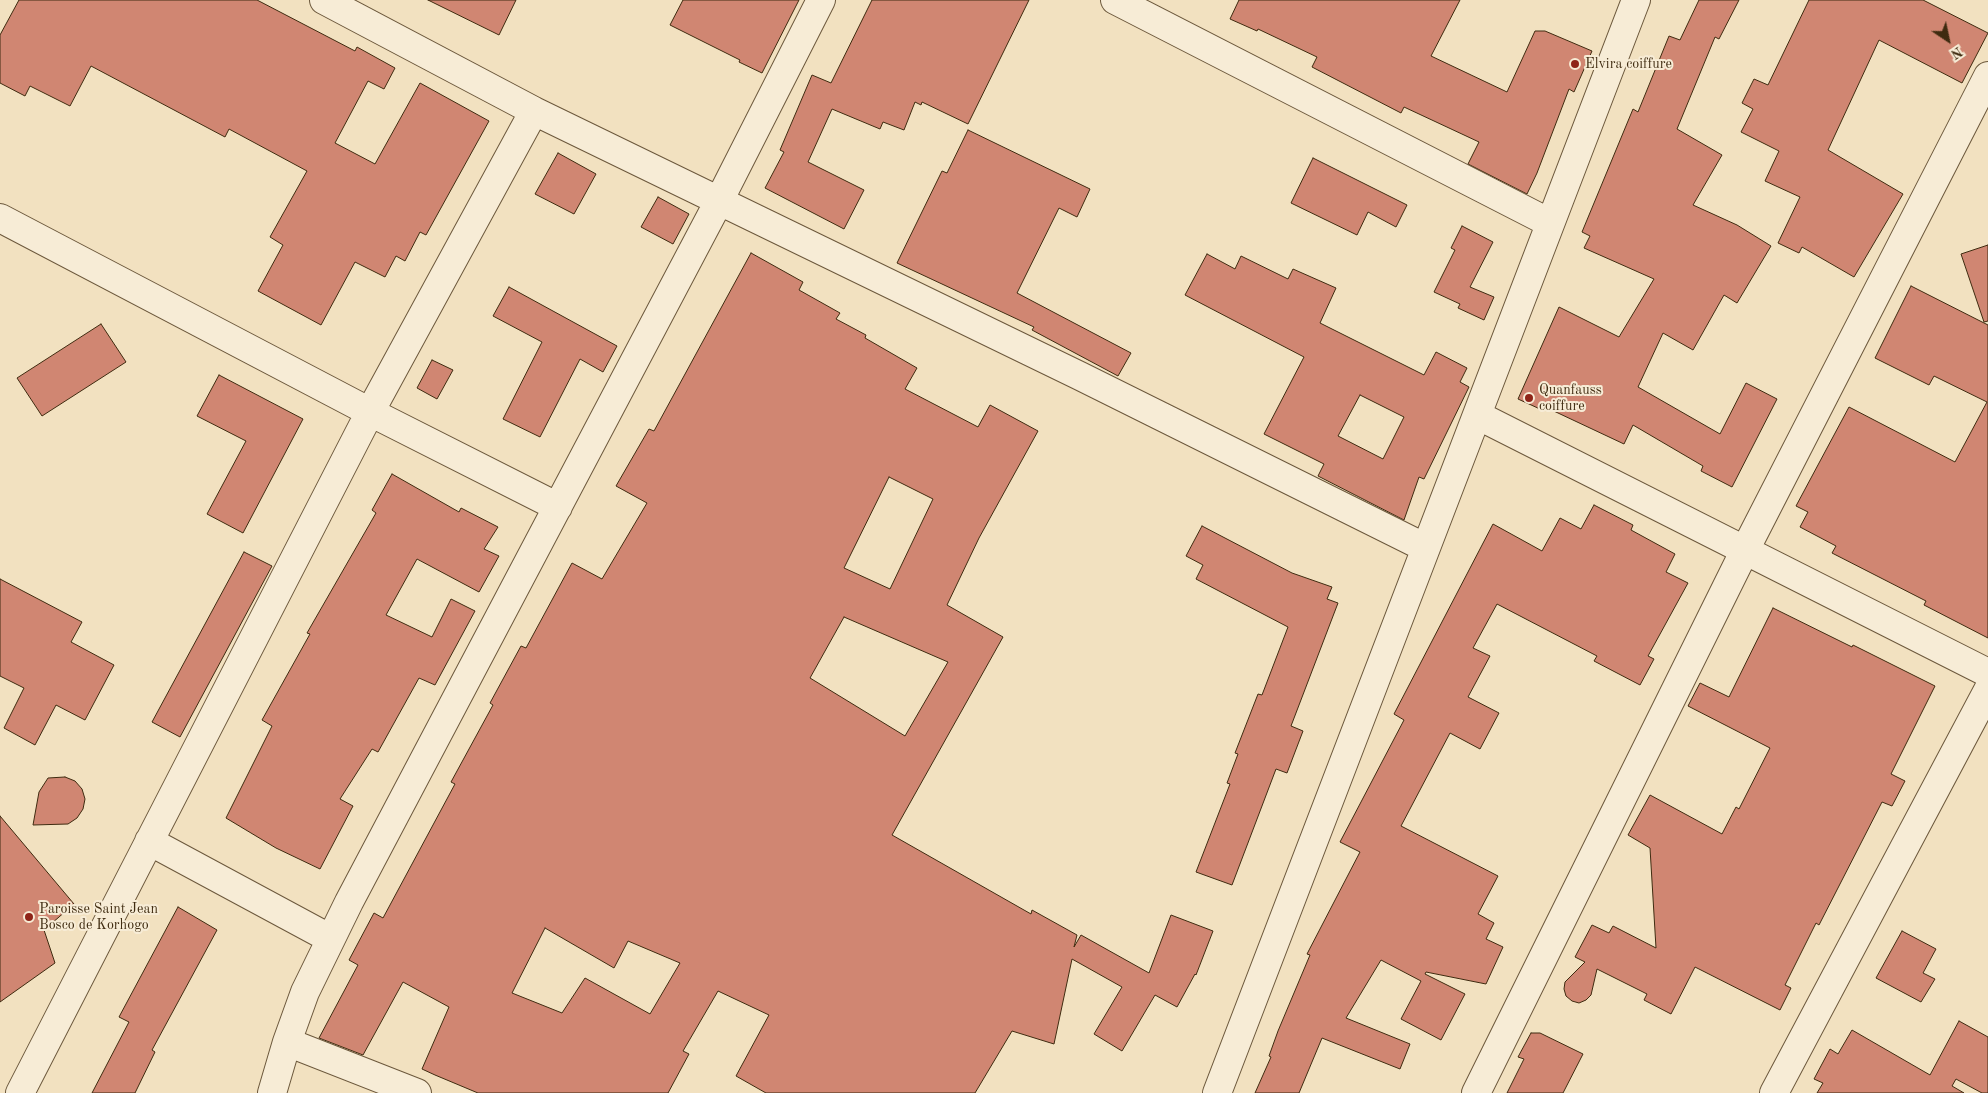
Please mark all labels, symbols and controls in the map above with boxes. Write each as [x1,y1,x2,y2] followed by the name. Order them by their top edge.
[1923,15,1973,65] north arrow
[1948,44,1965,61] text: N
[1585,56,1672,72] place label: Elvira coiffure
[1569,58,1581,70] marker: Elvira coiffure
[1539,382,1602,414] place label: Quanfauss coiffure
[1523,392,1535,404] marker: Quanfauss coiffure
[39,901,158,934] place label: Paroisse Saint Jean Bosco de Korhogo
[23,911,35,923] marker: Paroisse Saint Jean Bosco de Korhogo

